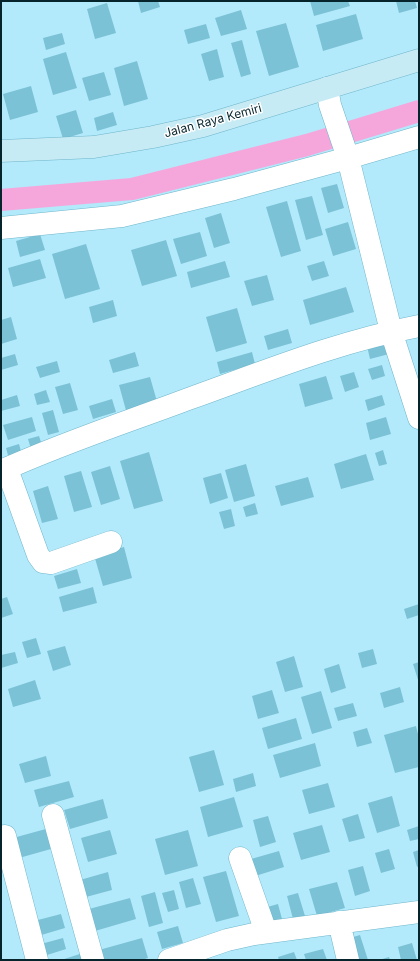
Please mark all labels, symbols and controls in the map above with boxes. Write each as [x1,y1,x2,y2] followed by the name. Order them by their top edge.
[163,101,263,141] street label: Jalan Raya Kemiri

